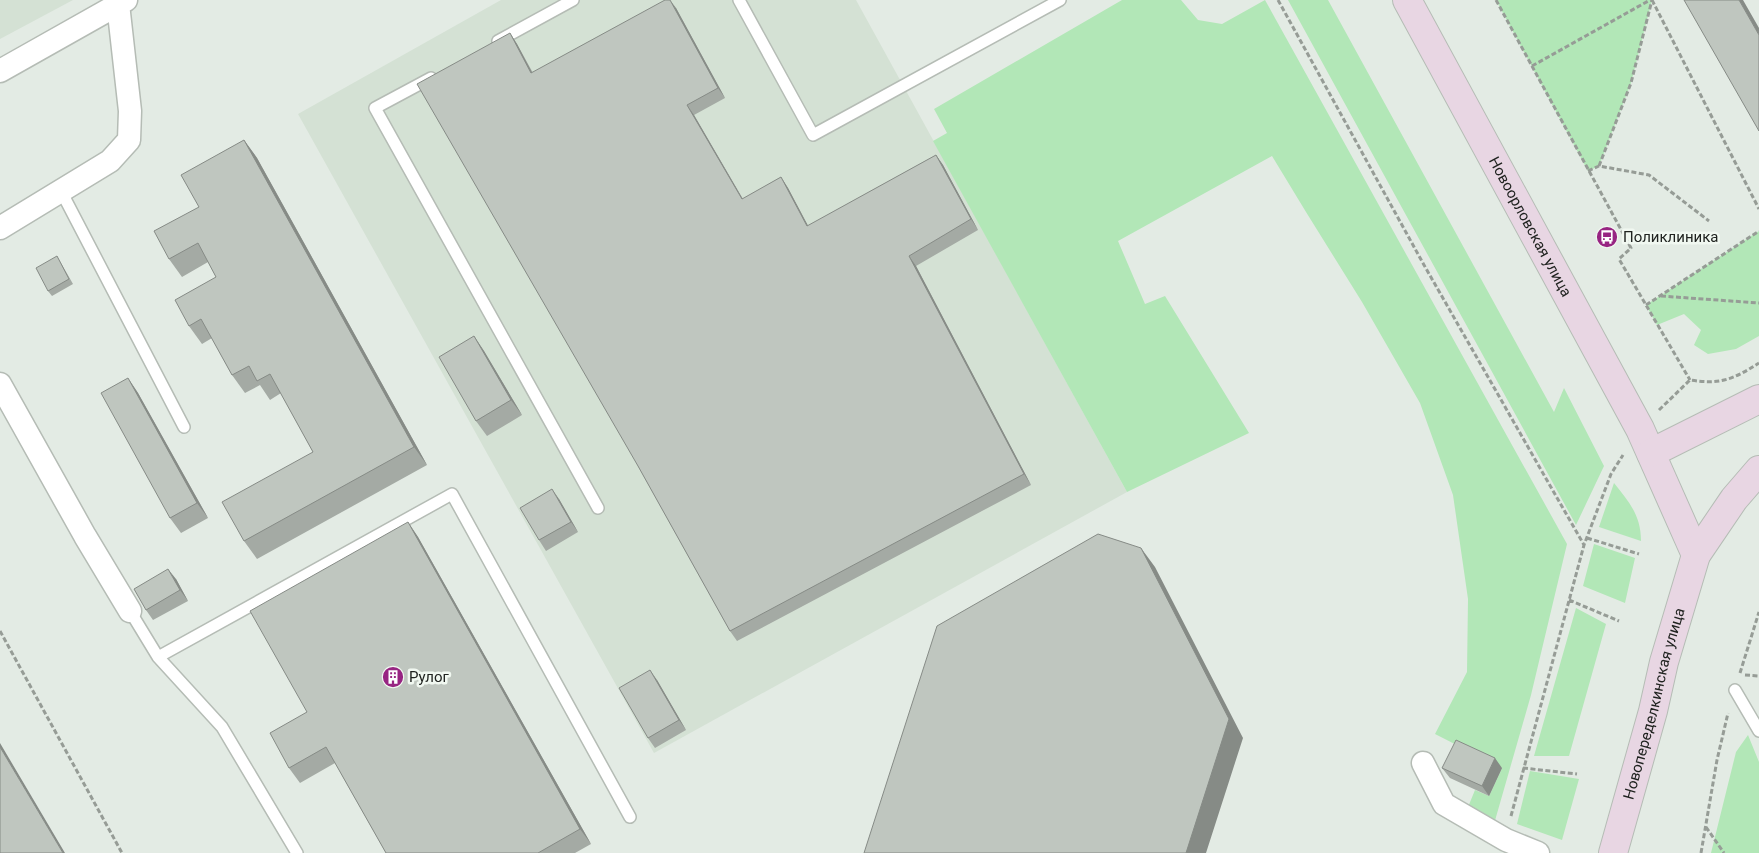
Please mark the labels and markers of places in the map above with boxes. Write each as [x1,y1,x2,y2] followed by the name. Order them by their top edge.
[1595,225,1619,249] bus stop icon: Поликлиника
[1623,228,1718,246] place label: Поликлиника
[381,665,405,689] building icon: Рулог
[409,668,450,686] place label: Рулог

